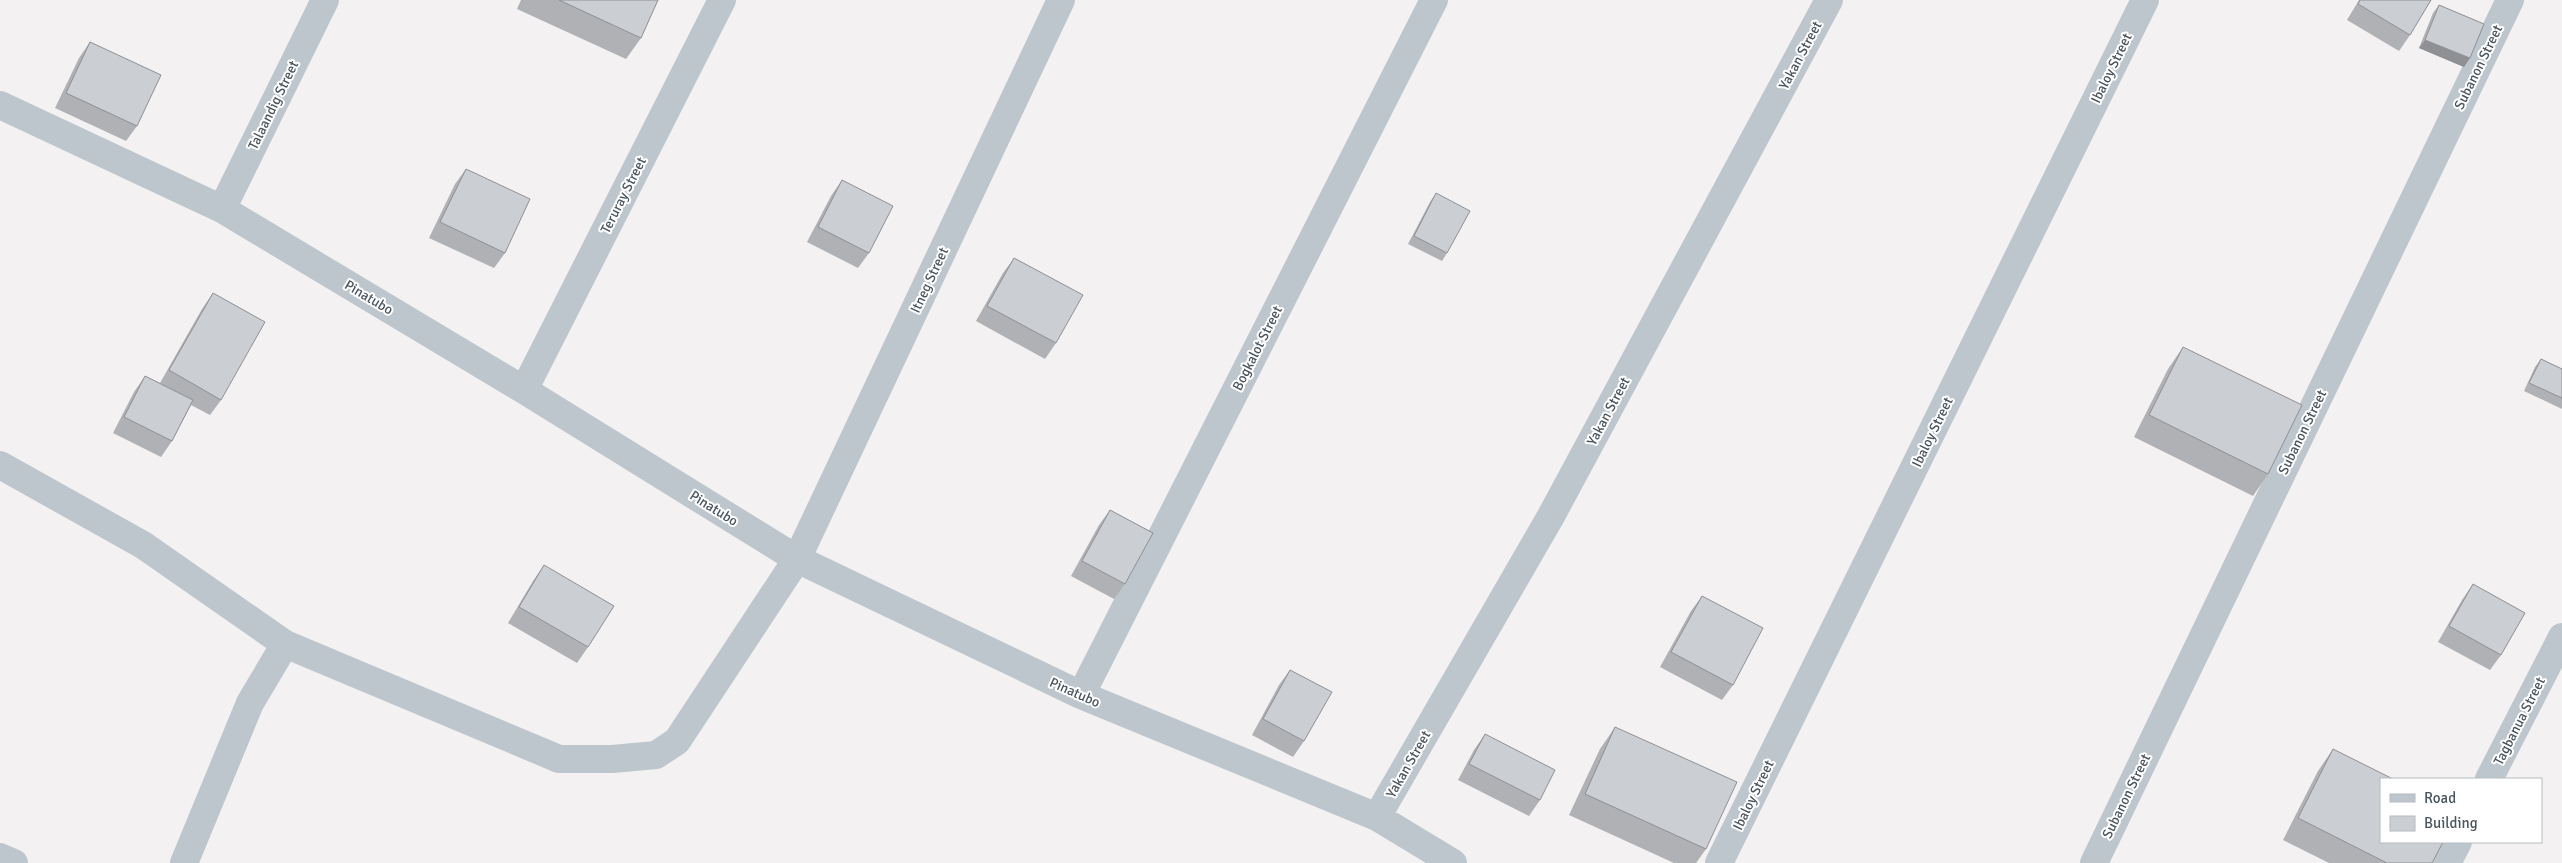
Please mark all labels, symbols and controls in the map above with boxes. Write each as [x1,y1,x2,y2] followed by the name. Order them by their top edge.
[1775,18,1826,92] street label: Yakan Street
[2451,22,2506,112] street label: Subanon Street
[2087,30,2136,106] street label: Ibaloy Street
[245,58,302,153] street label: Talaandig Street
[597,154,650,236] street label: Teruray Street
[907,245,952,316] street label: Itneg Street
[341,276,396,319] street label: Pinatubo
[1229,303,1286,393] street label: Bogkalot Street
[1583,374,1634,448] street label: Yakan Street
[2275,387,2330,477] street label: Subanon Street
[1908,394,1957,470] street label: Ibaloy Street
[687,487,741,530] street label: Pinatubo
[1047,674,1103,711] street label: Pinatubo
[2490,674,2549,768] street label: Tagbanua Street
[1382,728,1435,801] street label: Yakan Street
[2099,751,2154,841] street label: Subanon Street
[1729,757,1778,833] street label: Ibaloy Street
[2380,778,2542,843] legend
[2424,789,2456,807] text: Road
[2424,814,2478,832] text: Building

